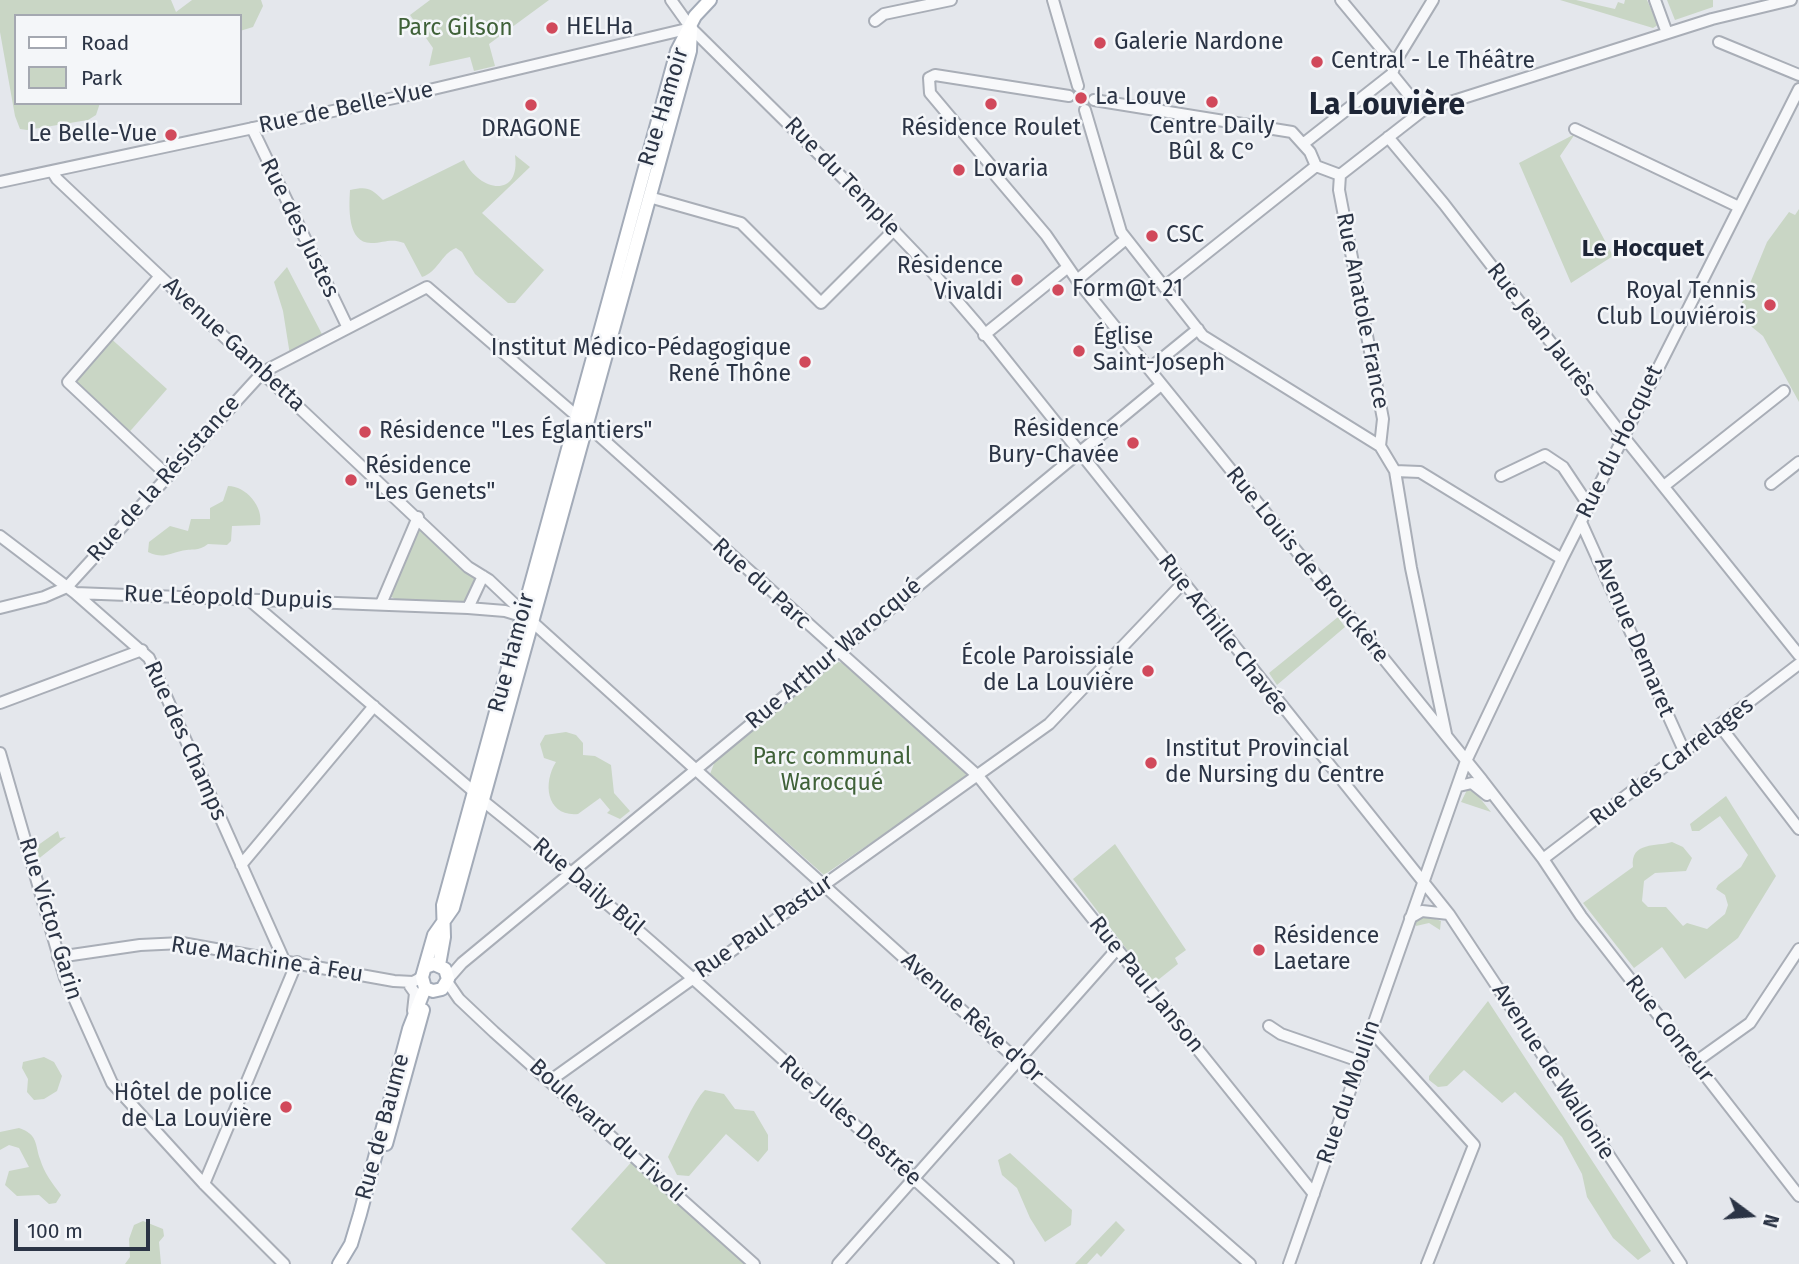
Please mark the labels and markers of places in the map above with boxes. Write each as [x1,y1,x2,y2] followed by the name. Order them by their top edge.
[566,14,634,42] place label: HELHa
[544,20,560,36] marker: HELHa
[1114,29,1284,57] place label: Galerie Nardone
[1092,35,1108,51] marker: Galerie Nardone
[1331,48,1535,76] place label: Central - Le Théâtre
[1309,54,1325,70] marker: Central - Le Théâtre
[1095,84,1186,112] place label: La Louve
[1073,90,1089,106] marker: La Louve
[1204,94,1220,110] marker: Centre Daily Bûl & C°
[983,96,999,112] marker: Résidence Roulet
[523,97,539,113] marker: DRAGONE
[1150,113,1274,167] place label: Centre Daily Bûl & C°
[901,115,1081,143] place label: Résidence Roulet
[481,116,581,144] place label: DRAGONE
[28,121,157,149] place label: Le Belle-Vue
[163,127,179,143] marker: Le Belle-Vue
[973,156,1049,184] place label: Lovaria
[951,162,967,178] marker: Lovaria
[1166,222,1204,250] place label: CSC
[1144,228,1160,244] marker: CSC
[897,253,1003,307] place label: Résidence Vivaldi
[1009,272,1025,288] marker: Résidence Vivaldi
[1072,276,1183,304] place label: Form@t 21
[1597,278,1756,332] place label: Royal Tennis Club Louviérois
[1050,282,1066,298] marker: Form@t 21
[1762,297,1778,313] marker: Royal Tennis Club Louviérois
[1093,324,1225,378] place label: Église Saint-Joseph
[491,335,791,389] place label: Institut Médico-Pédagogique René Thône
[1071,343,1087,359] marker: Église Saint-Joseph
[797,354,813,370] marker: Institut Médico-Pédagogique René Thône
[988,416,1119,470] place label: Résidence Bury-Chavée
[379,418,653,446] place label: Résidence "Les Églantiers"
[357,424,373,440] marker: Résidence "Les Églantiers"
[1125,435,1141,451] marker: Résidence Bury-Chavée
[365,453,495,507] place label: Résidence "Les Genets"
[343,472,359,488] marker: Résidence "Les Genets"
[961,644,1134,698] place label: École Paroissiale de La Louvière
[1140,663,1156,679] marker: École Paroissiale de La Louvière
[1165,736,1384,790] place label: Institut Provincial de Nursing du Centre
[1143,755,1159,771] marker: Institut Provincial de Nursing du Centre
[1273,923,1379,977] place label: Résidence Laetare
[1251,942,1267,958] marker: Résidence Laetare
[114,1080,272,1134] place label: Hôtel de police de La Louvière
[278,1099,294,1115] marker: Hôtel de police de La Louvière

